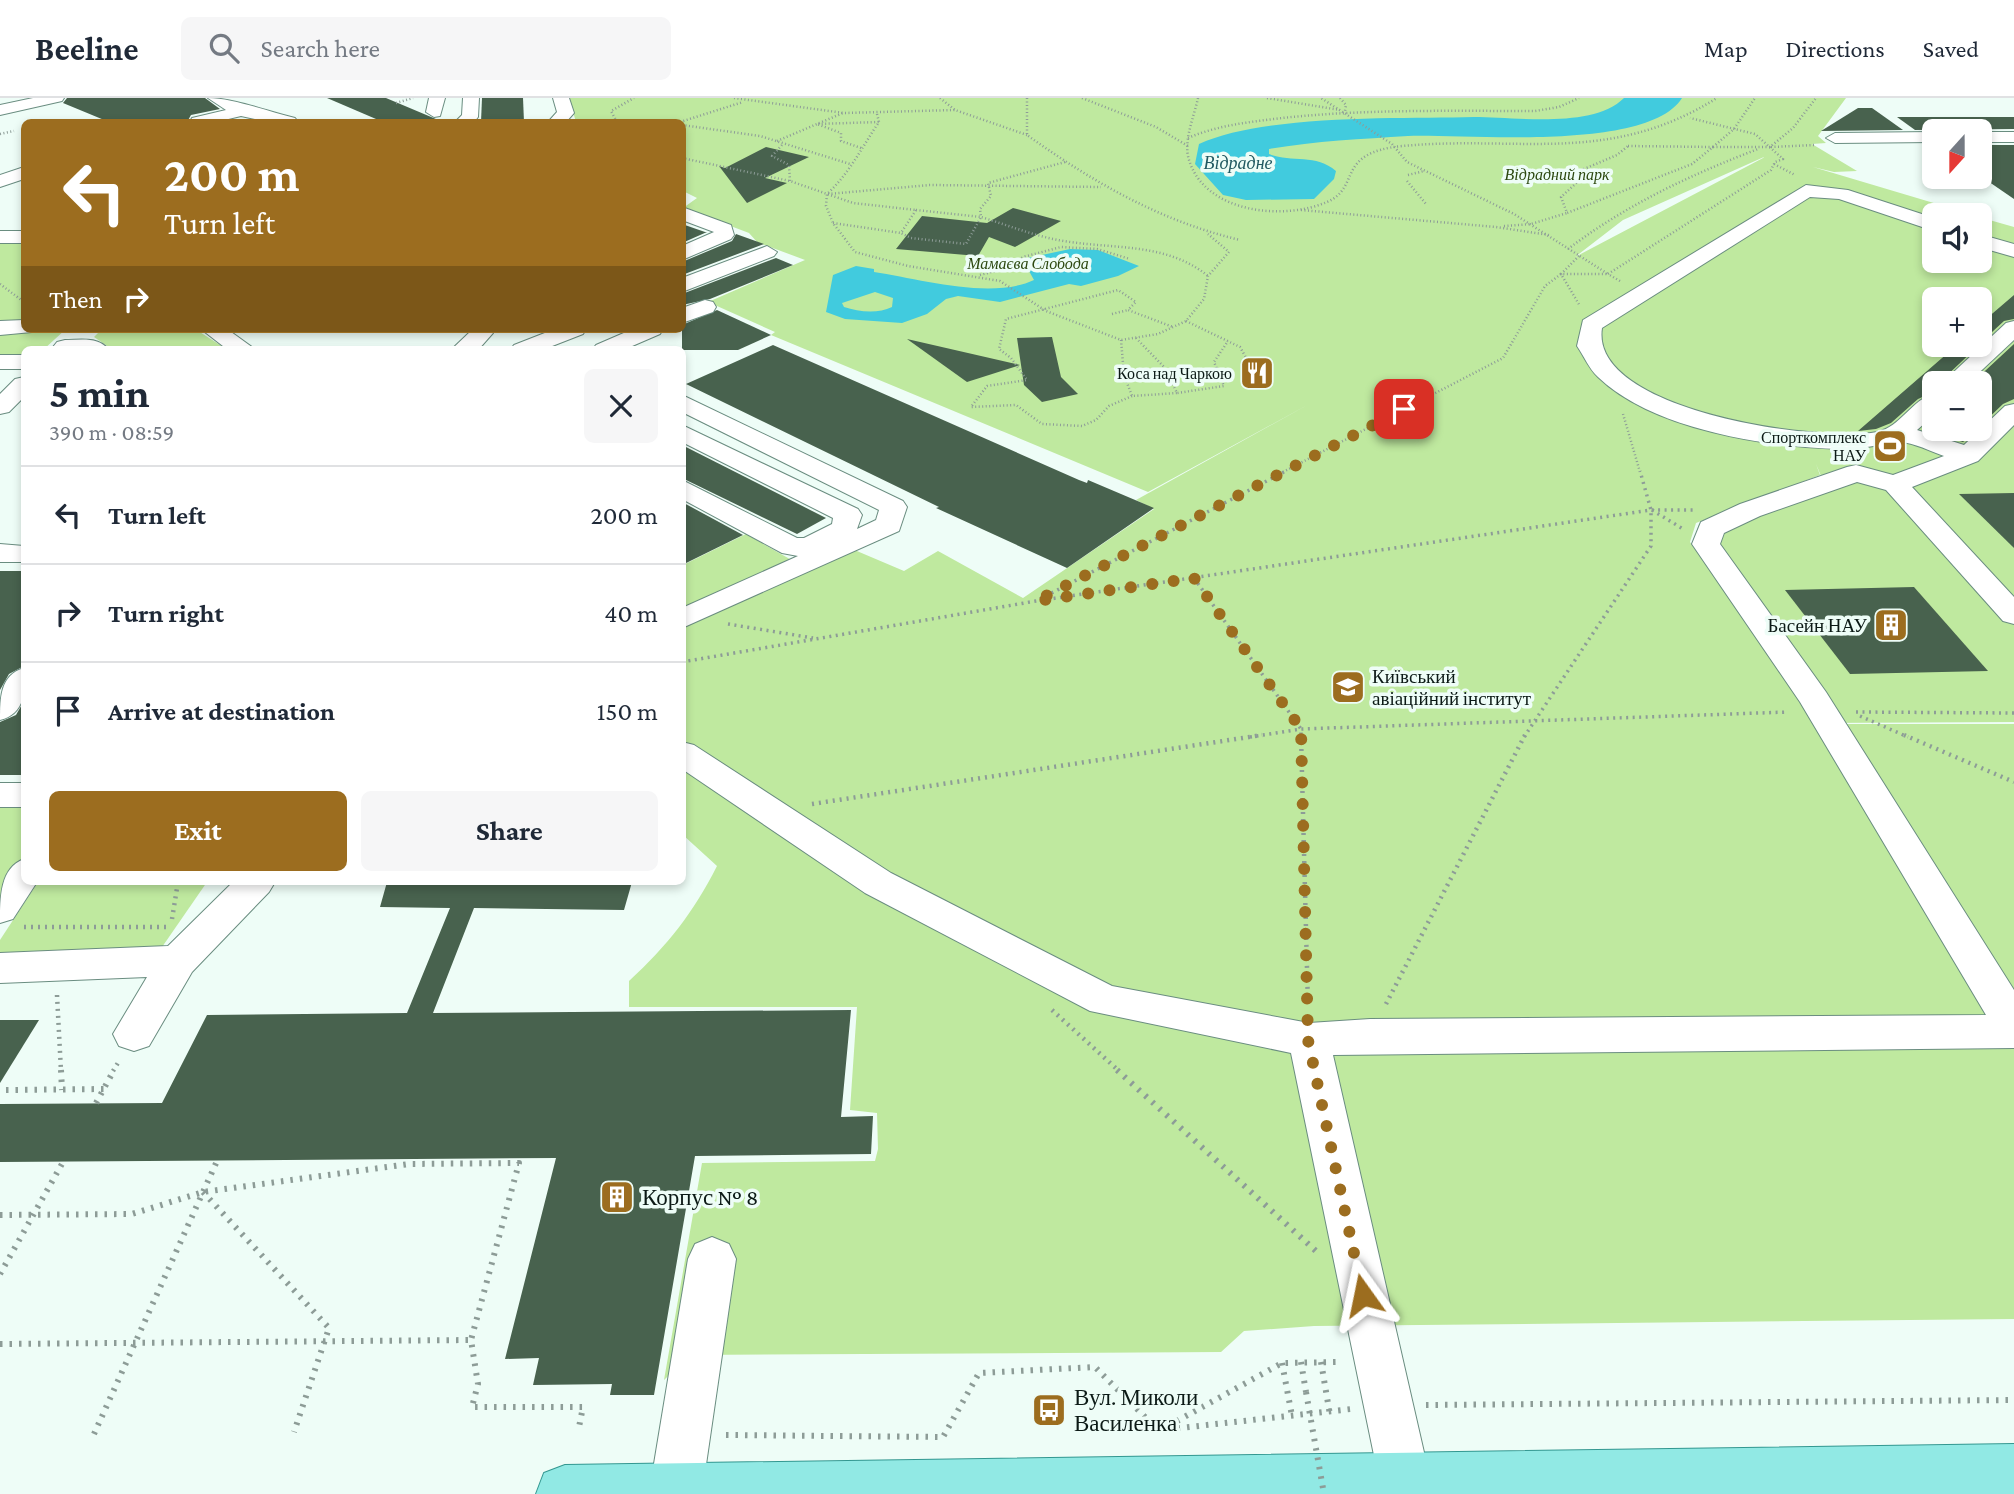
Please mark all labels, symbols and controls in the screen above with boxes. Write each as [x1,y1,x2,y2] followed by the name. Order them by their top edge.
[181,17,671,80] search box
[205,29,243,67] icon: search
[35,30,139,67] text: Beeline
[261,34,380,63] text: Search here
[1704,35,1748,62] text: Map
[1786,35,1885,62] text: Directions
[1923,35,1979,62] text: Saved
[1922,119,1992,189] north arrow
[1922,119,1992,441] map controls
[49,147,140,238] icon: left
[164,147,299,202] text: 200 m
[1203,153,1273,173] water label: Відрадне
[1505,166,1610,184] park label: Відрадний парк
[1922,203,1992,273] button: sound
[164,205,275,241] text: Turn left
[966,255,1089,272] park label: Мамаєва Слобода
[117,280,155,318] icon: right
[49,285,103,314] text: Then
[1922,287,1992,357] button: +
[1238,354,1276,392] restaurant icon: Коса над Чаркою
[1117,365,1232,383] place label: Коса над Чаркою
[49,369,150,416] text: 5 min
[584,369,658,443] button: close
[1922,371,1992,441] button: −
[1374,379,1434,439] pin
[1385,390,1423,428] icon: arrive
[49,419,174,445] text: 390 m · 08:59
[1871,427,1909,465] sports icon: Спорткомплекс НАУ
[1761,429,1867,464] place label: Спорткомплекс НАУ
[49,496,87,534] icon: left
[108,501,206,530] text: Turn left
[590,501,658,530] text: 200 m
[49,594,87,632] icon: right
[108,599,224,628] text: Turn right
[604,599,658,628] text: 40 m
[1872,606,1910,644] building icon: Басейн НАУ
[1767,615,1868,636] place label: Басейн НАУ
[1372,666,1532,709] place label: Київський авіаційний інститут
[1329,668,1367,706] school or university icon: Київський авіаційний інститут
[49,692,87,730] icon: arrive
[108,697,335,726] text: Arrive at destination
[597,697,658,726] text: 150 m
[49,791,347,871] button: Exit
[361,791,658,871] button: Share
[598,1178,636,1216] building icon: Корпус № 8
[642,1184,758,1210] place label: Корпус № 8
[1326,1258,1400,1332] position arrow
[1074,1384,1198,1436] place label: Вул. Миколи Василенка
[1030,1391,1068,1429] bus stop icon: Вул. Миколи Василенка

